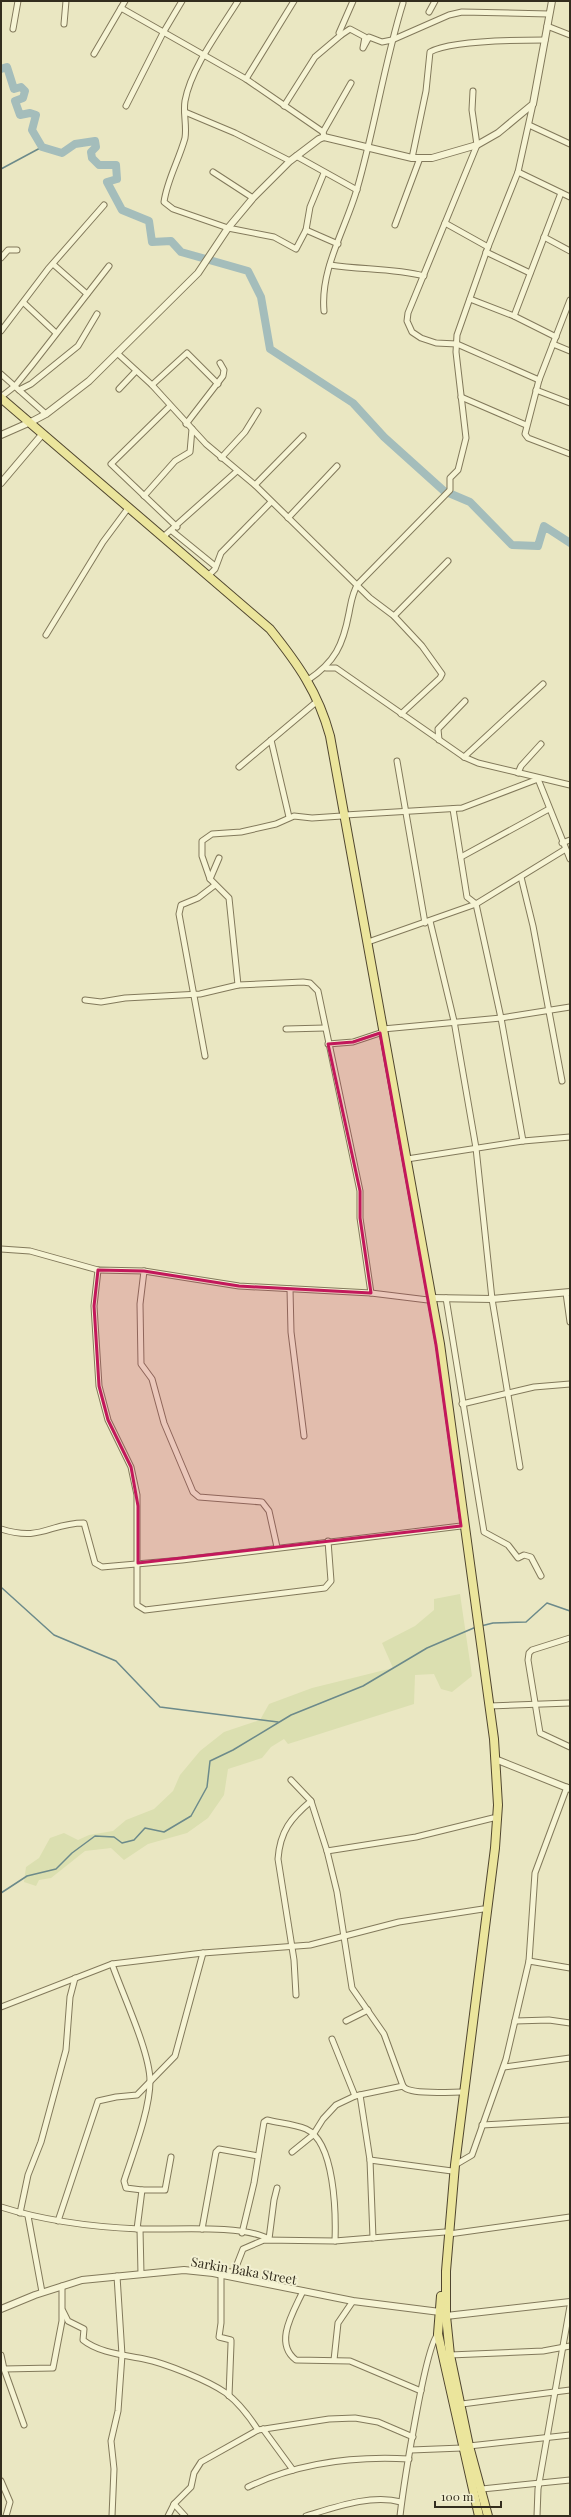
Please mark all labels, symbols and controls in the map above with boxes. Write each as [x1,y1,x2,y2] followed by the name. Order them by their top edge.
[190,2252,299,2288] street label: Sarkin Baka Street
[435,2483,501,2509] scale bar
[441,2488,474,2504] text: 100 m

